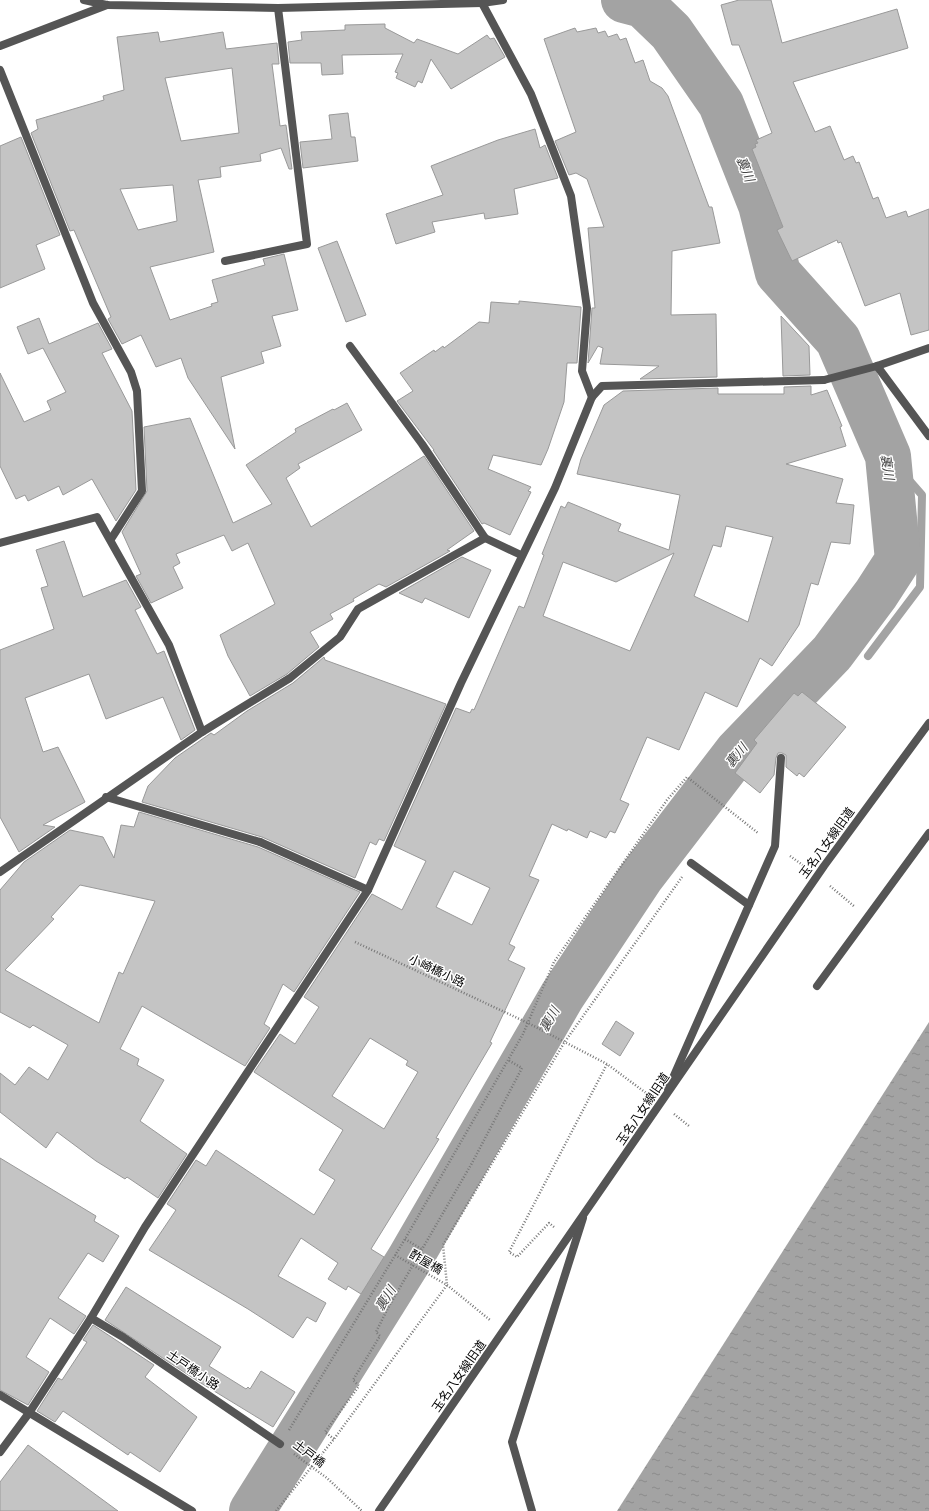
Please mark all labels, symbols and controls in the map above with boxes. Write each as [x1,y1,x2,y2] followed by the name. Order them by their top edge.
[734,154,758,186] water label: 裏川
[878,453,897,483] water label: 裏川
[722,739,752,770] water label: 裏川
[797,805,857,881] street label: 玉名八女線旧道
[407,952,467,990] street label: 小崎橋小路
[536,1003,563,1034] water label: 裏川
[614,1070,672,1148] street label: 玉名八女線旧道
[407,1247,445,1277] street label: 酢屋橋
[372,1282,400,1313] water label: 裏川
[429,1338,489,1414] street label: 玉名八女線旧道
[164,1347,222,1393] street label: 土戸橋小路
[290,1438,328,1470] street label: 土戸橋

